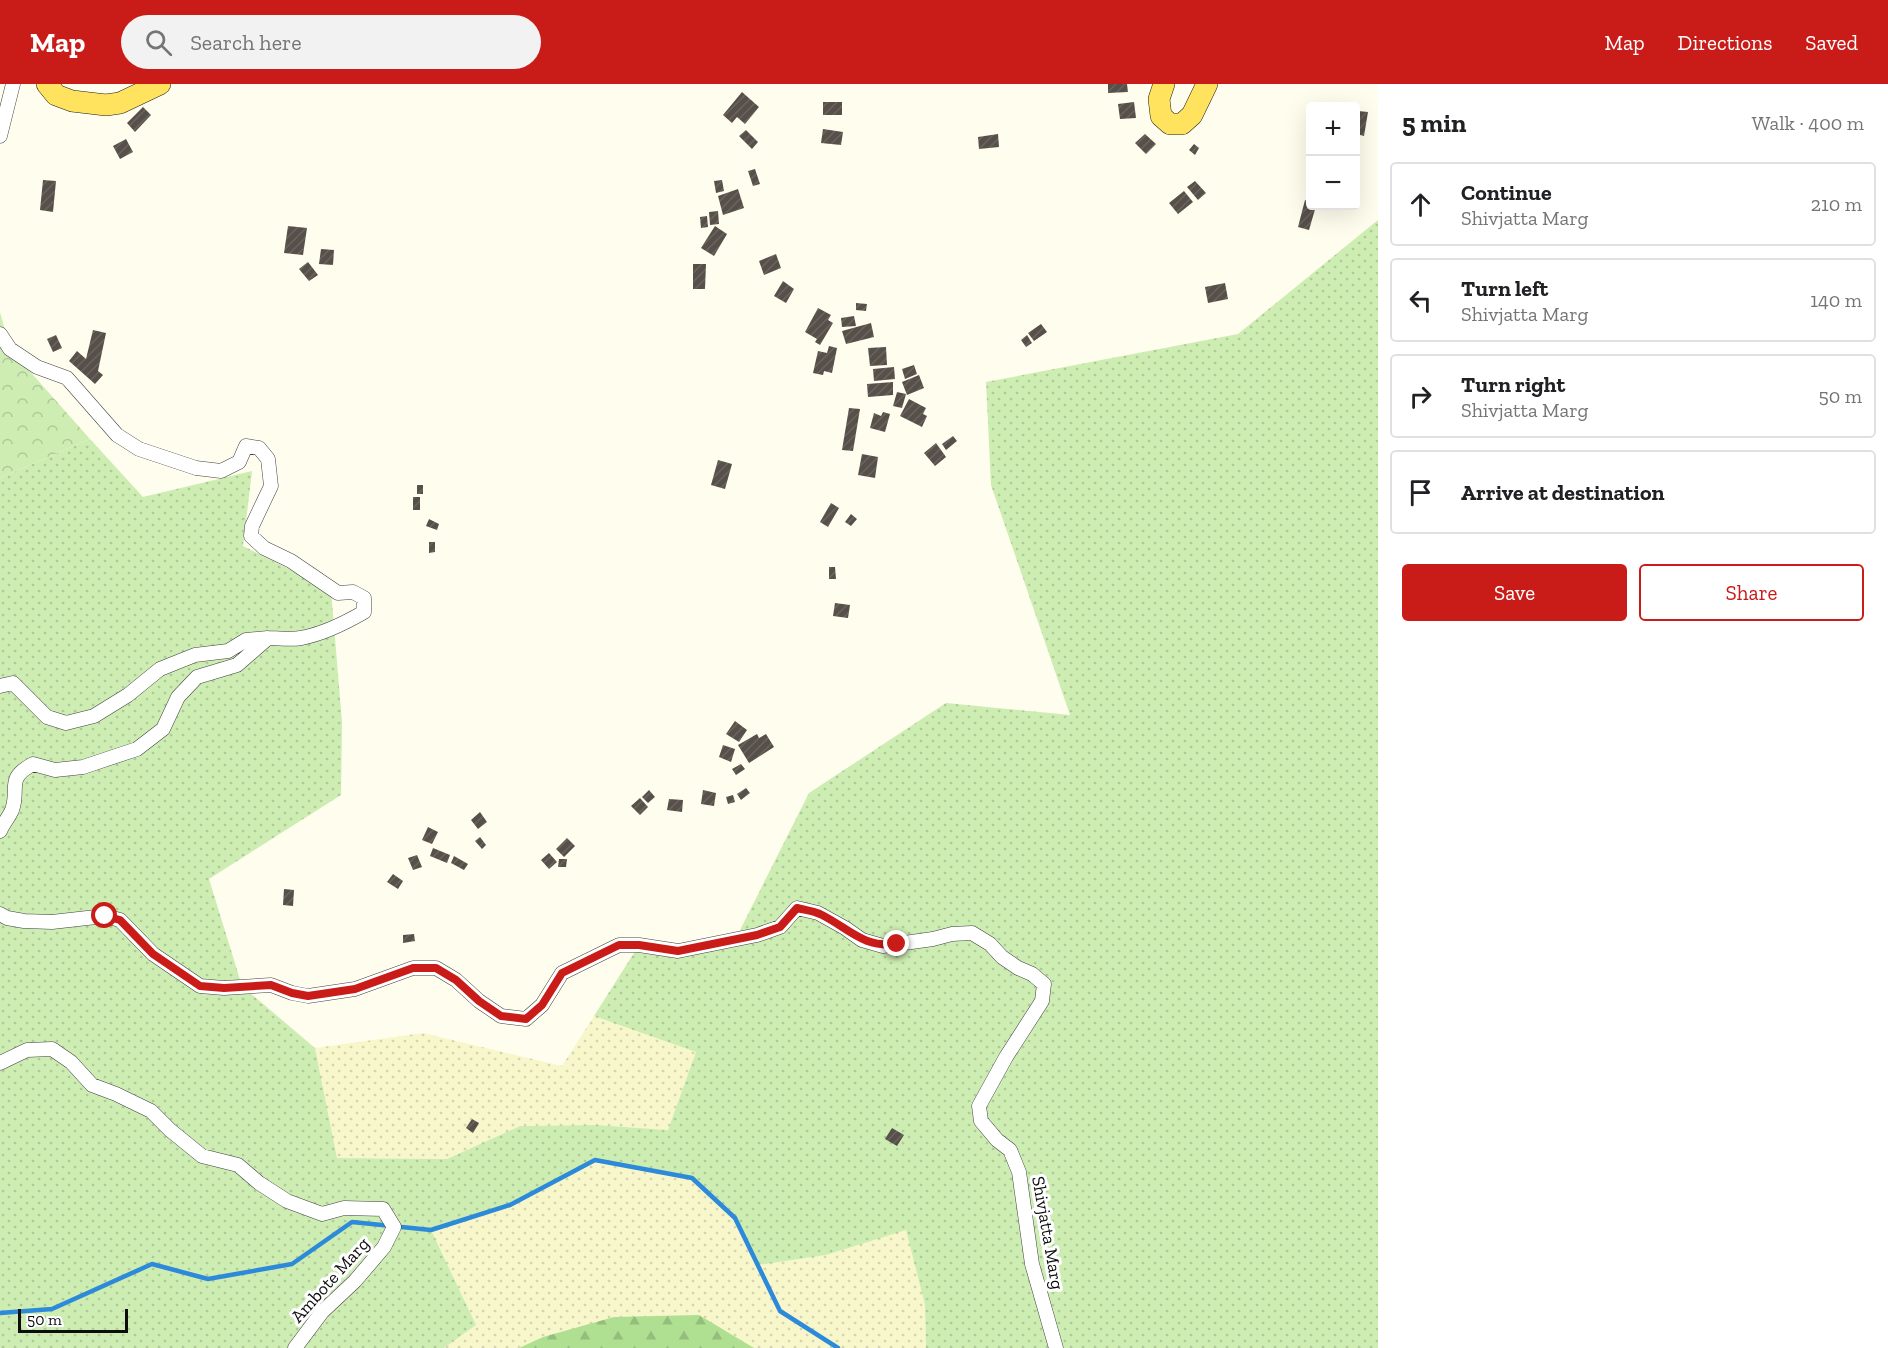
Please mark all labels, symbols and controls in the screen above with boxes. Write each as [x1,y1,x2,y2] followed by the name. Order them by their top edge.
[121,15,541,69] search box
[30,26,85,59] text: Map
[142,26,175,59] icon: search
[190,29,302,56] text: Search here
[1605,30,1645,55] text: Map
[1678,30,1772,55] text: Directions
[1805,30,1858,55] text: Saved
[1306,102,1360,210] map controls
[1306,102,1360,156] button: +
[1402,107,1466,139] text: 5 min
[1752,111,1864,135] text: Walk · 400 m
[1306,156,1360,210] button: −
[1461,179,1552,206] text: Continue
[1404,188,1437,221] icon: ahead
[1811,192,1862,216] text: 210 m
[1461,206,1589,230] text: Shivjatta Marg
[1461,275,1548,302] text: Turn left
[1404,284,1437,317] icon: left
[1810,288,1862,312] text: 140 m
[1461,302,1589,326] text: Shivjatta Marg
[1461,371,1565,398] text: Turn right
[1404,380,1437,413] icon: right
[1818,384,1862,408] text: 50 m
[1461,398,1589,422] text: Shivjatta Marg
[1404,476,1437,509] icon: arrive
[1461,479,1664,506] text: Arrive at destination
[1402,564,1627,621] button: Save
[1639,564,1864,621] button: Share
[91,902,117,928] route start
[883,930,909,956] route end
[1027,1175,1069,1292] street label: Shivjatta Marg
[286,1233,374,1327] street label: Ambote Marg
[18,1306,128,1334] scale bar
[27,1310,62,1329] text: 50 m

